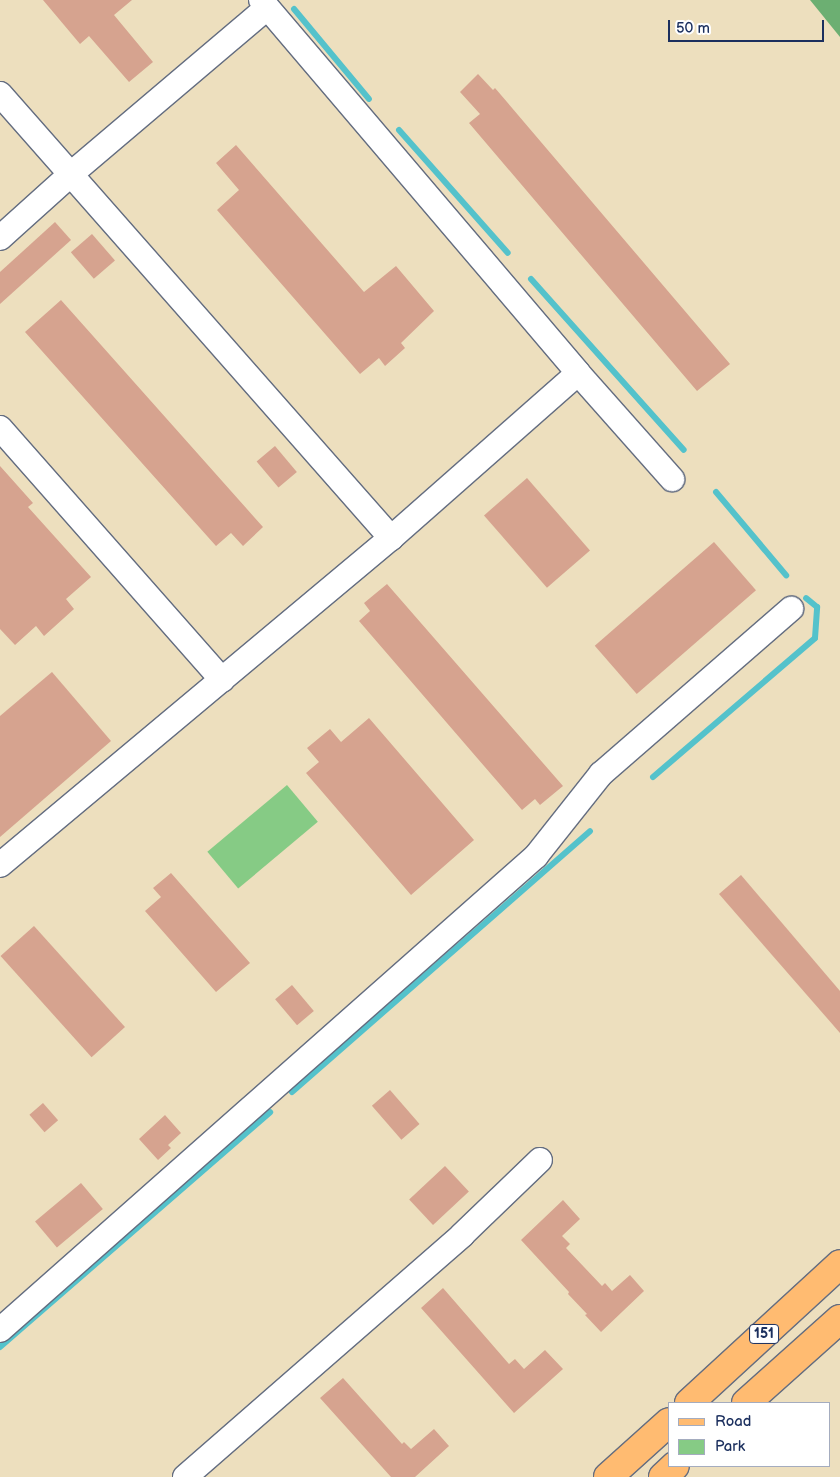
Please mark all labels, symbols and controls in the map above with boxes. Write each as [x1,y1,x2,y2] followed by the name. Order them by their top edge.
[670,10,826,42] scale bar
[676,19,710,38] text: 50 m
[749,1322,779,1346] road number: 151
[668,1402,830,1467] legend
[715,1412,751,1431] text: Road
[715,1437,745,1456] text: Park

